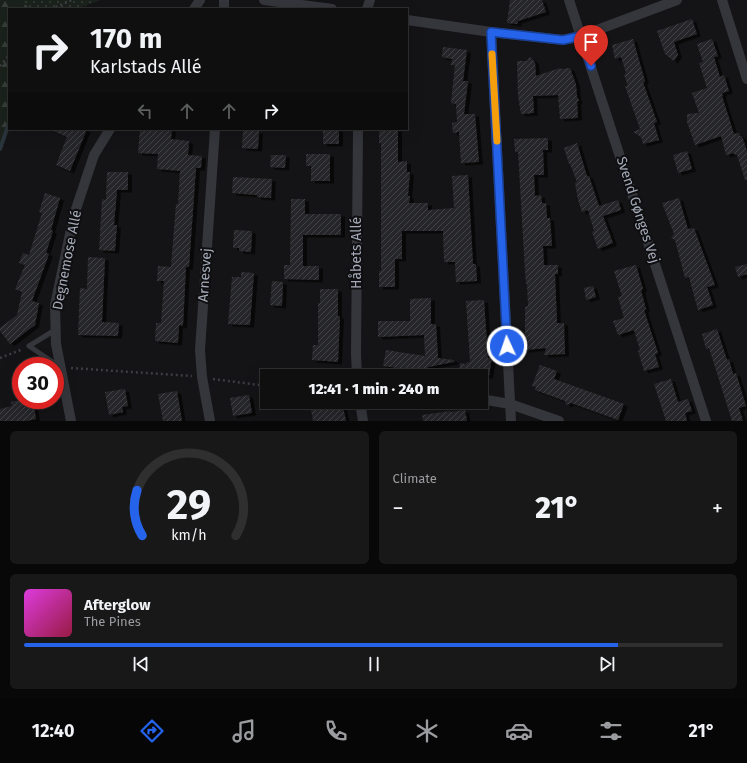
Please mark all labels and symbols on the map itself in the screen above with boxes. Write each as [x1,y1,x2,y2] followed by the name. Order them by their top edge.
[574,25,608,66] pin
[613,154,663,266] street label: Svend Gønges Vej
[49,209,85,311] street label: Degnemose Allé
[348,217,365,289] street label: Håbets Allé
[195,247,215,303] street label: Arnesvej
[486,325,528,367] position arrow
[12,357,64,409] speed limit sign: 30

